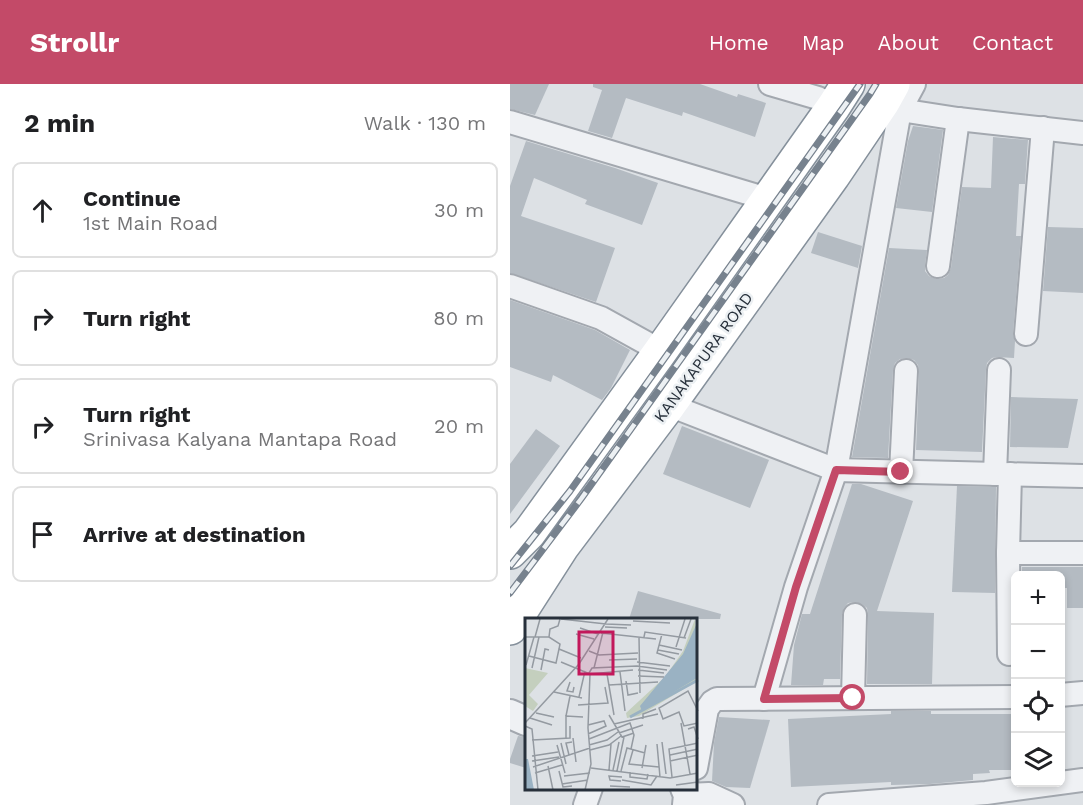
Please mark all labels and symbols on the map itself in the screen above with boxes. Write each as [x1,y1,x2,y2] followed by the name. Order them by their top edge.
[650,289,757,426] street label: KANAKAPURA ROAD
[887,458,913,484] route end
[525,618,698,790] inset map
[839,684,865,710] route start

